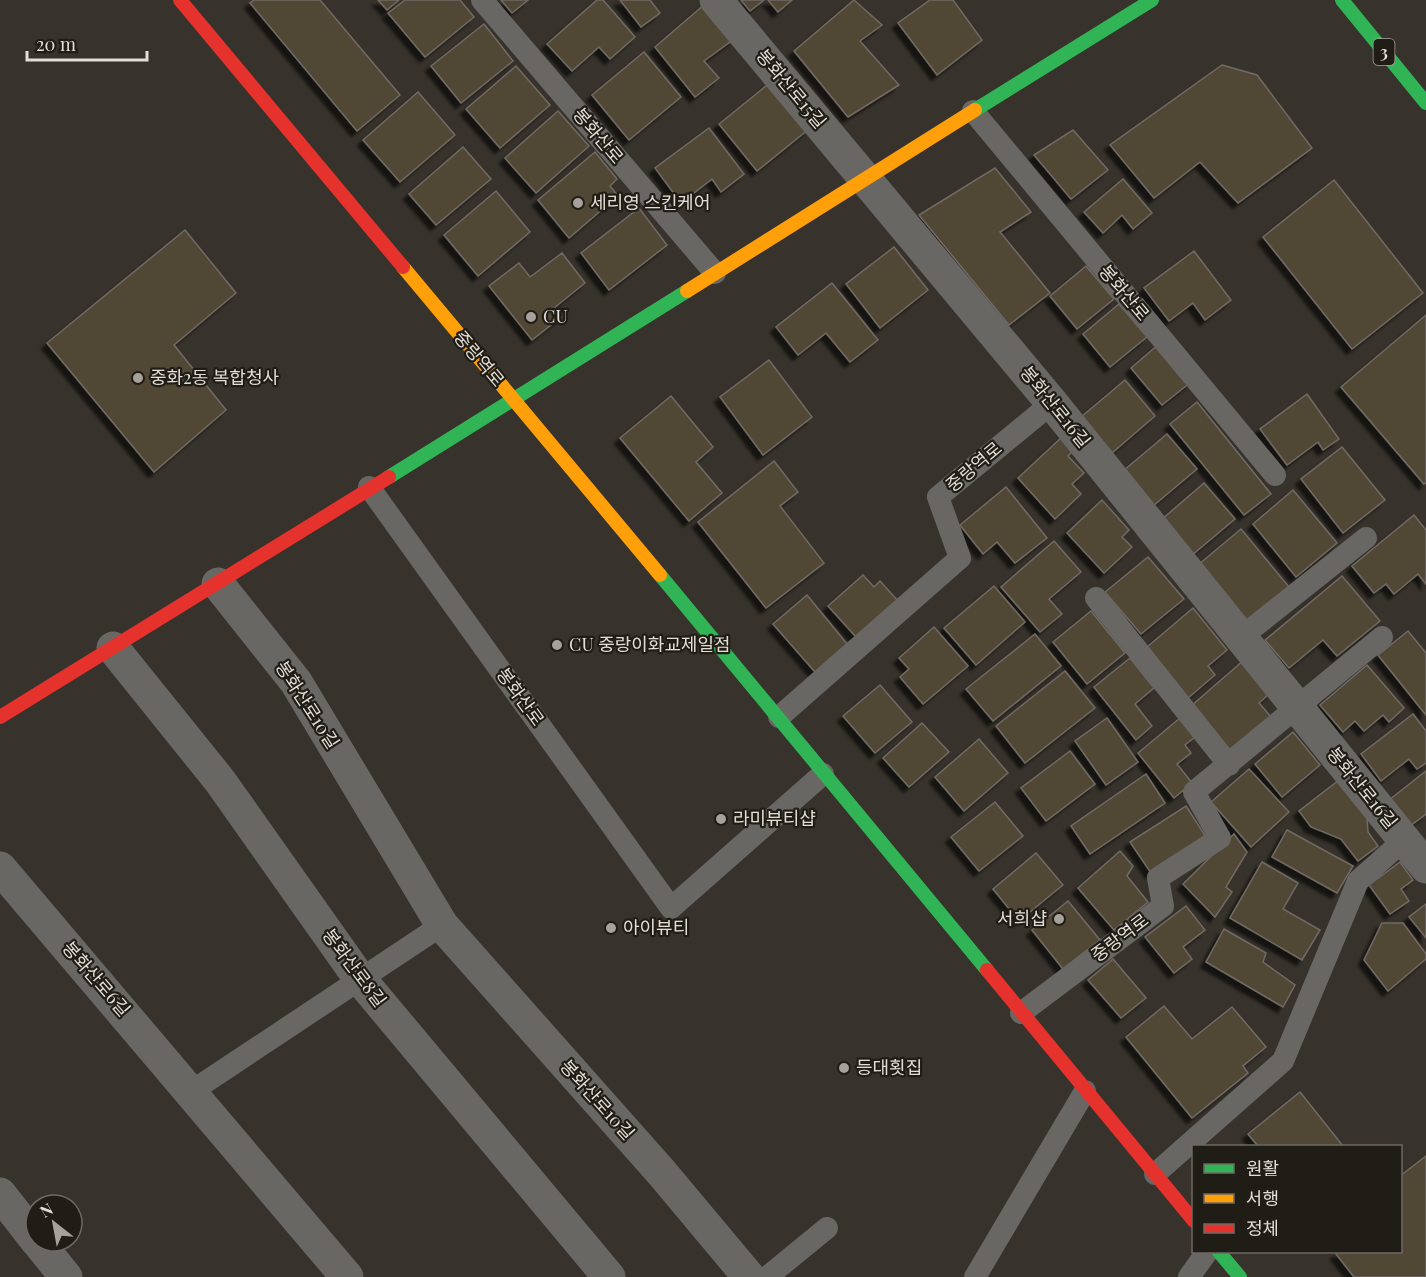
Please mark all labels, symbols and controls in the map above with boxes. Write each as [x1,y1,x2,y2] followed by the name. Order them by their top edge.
[27,24,147,62] scale bar
[36,32,76,56] text: 20 m
[1374,39,1394,65] road number: 3
[751,44,832,133] street label: 봉화산로15길
[568,102,629,168] street label: 봉화산로
[590,190,710,214] place label: 세리영 스킨케어
[571,196,585,210] marker: 세리영 스킨케어
[1094,259,1155,325] street label: 봉화산로
[543,304,568,328] place label: CU
[524,310,538,324] marker: CU
[449,325,510,391] street label: 중랑역로
[1015,360,1096,452] street label: 봉화산로16길
[150,365,279,389] place label: 중화2동 복합청사
[131,371,145,385] marker: 중화2동 복합청사
[940,436,1006,497] street label: 중랑역로
[569,632,731,656] place label: CU 중랑이화교제일점
[550,638,564,652] marker: CU 중랑이화교제일점
[270,656,345,753] street label: 봉화산로10길
[492,663,550,730] street label: 봉화산로
[1322,741,1403,833] street label: 봉화산로16길
[733,806,816,830] place label: 라미뷰티샵
[714,812,728,826] marker: 라미뷰티샵
[997,906,1047,930] place label: 서희샵
[1086,908,1153,967] street label: 중랑역로
[1052,912,1066,926] marker: 서희샵
[623,915,689,939] place label: 아이뷰티
[604,921,618,935] marker: 아이뷰티
[317,923,392,1011] street label: 봉화산로8길
[57,936,136,1021] street label: 봉화산로6길
[555,1054,640,1145] street label: 봉화산로10길
[856,1055,922,1079] place label: 등대횟집
[837,1061,851,1075] marker: 등대횟집
[1192,1145,1402,1253] legend
[1246,1156,1279,1180] text: 원활
[1246,1186,1279,1210] text: 서행
[24,1193,84,1253] north arrow
[36,1198,57,1222] text: N
[1246,1216,1279,1240] text: 정체

